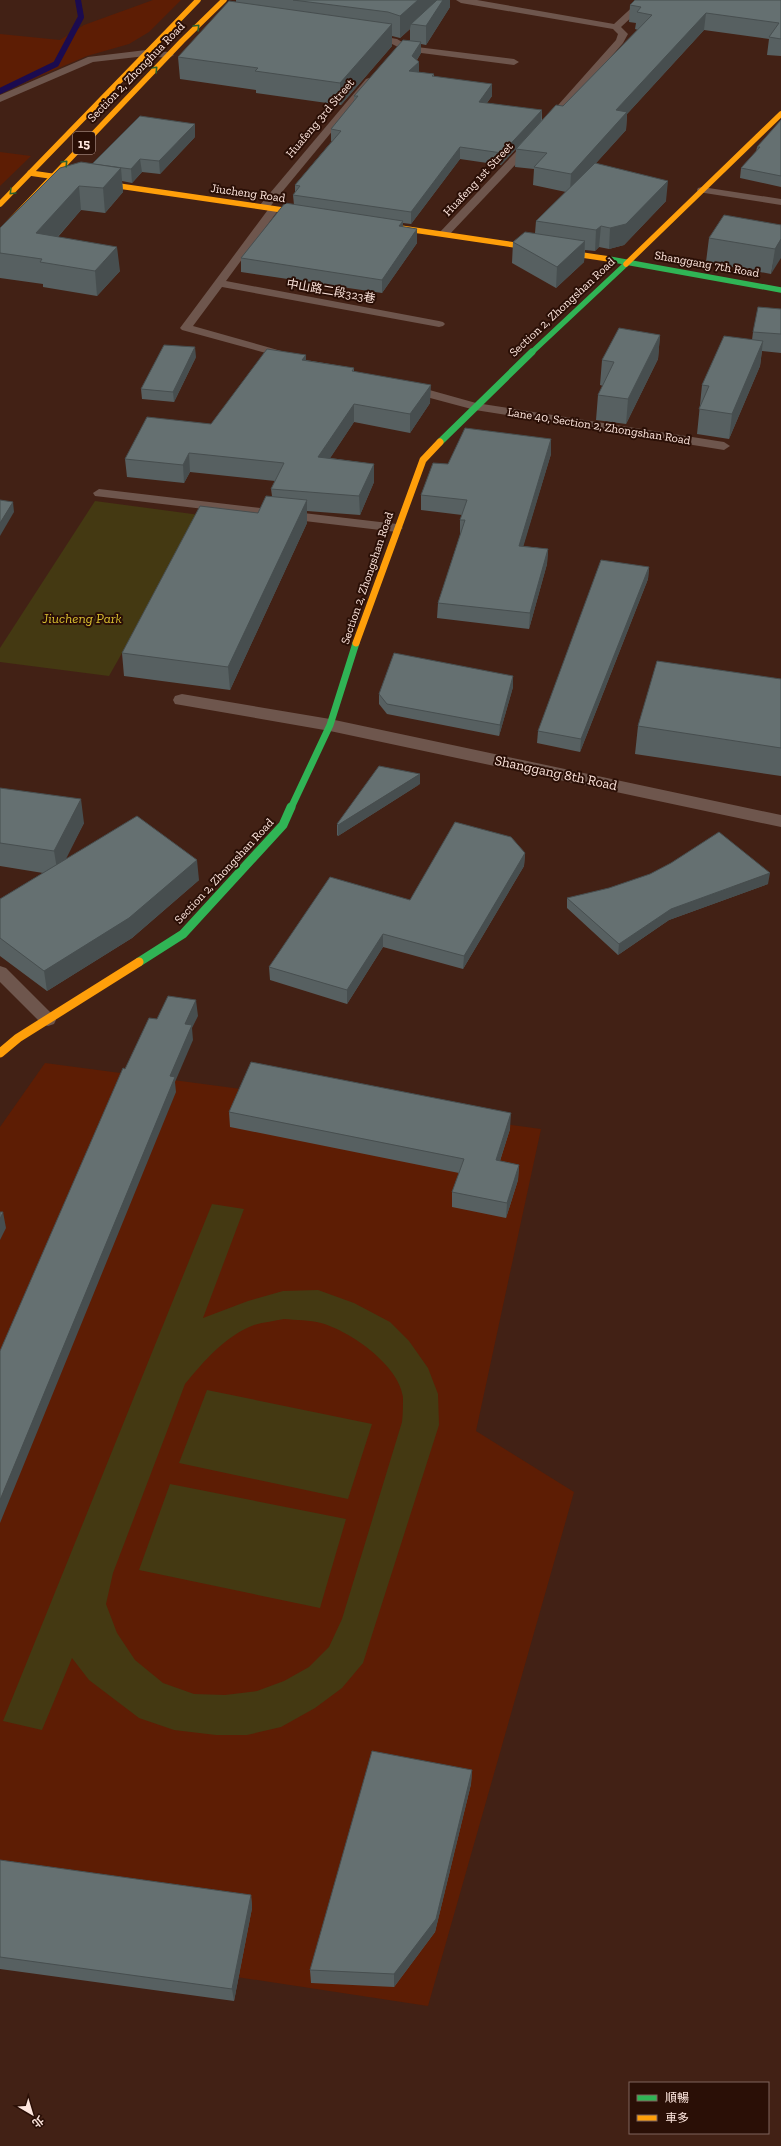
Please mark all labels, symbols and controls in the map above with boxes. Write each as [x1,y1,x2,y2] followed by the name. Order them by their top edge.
[85,19,188,125] street label: Section 2, Zhonghua Road
[192,24,200,32] one-way arrow
[150,66,158,74] one-way arrow
[283,75,357,160] street label: Huafeng 3rd Street
[73,132,95,154] road number: 15
[440,139,516,219] street label: Huafeng 1st Street
[60,160,68,168] one-way arrow
[210,181,287,205] street label: Jiucheng Road
[9,187,17,195] one-way arrow
[654,248,761,280] street label: Shanggang 7th Road
[506,254,618,359] street label: Section 2, Zhongshan Road
[286,276,376,306] street label: 中山路二段323巷
[507,405,692,447] street label: Lane 40, Section 2, Zhongshan Road
[338,510,396,646] street label: Section 2, Zhongshan Road
[41,610,122,627] park label: Jiucheng Park
[493,752,619,794] street label: Shanggang 8th Road
[172,815,277,927] street label: Section 2, Zhongshan Road
[629,2082,769,2134] legend
[665,2091,689,2105] text: 順暢
[12,2094,52,2134] north arrow
[665,2111,689,2125] text: 車多
[30,2113,46,2130] text: 北

